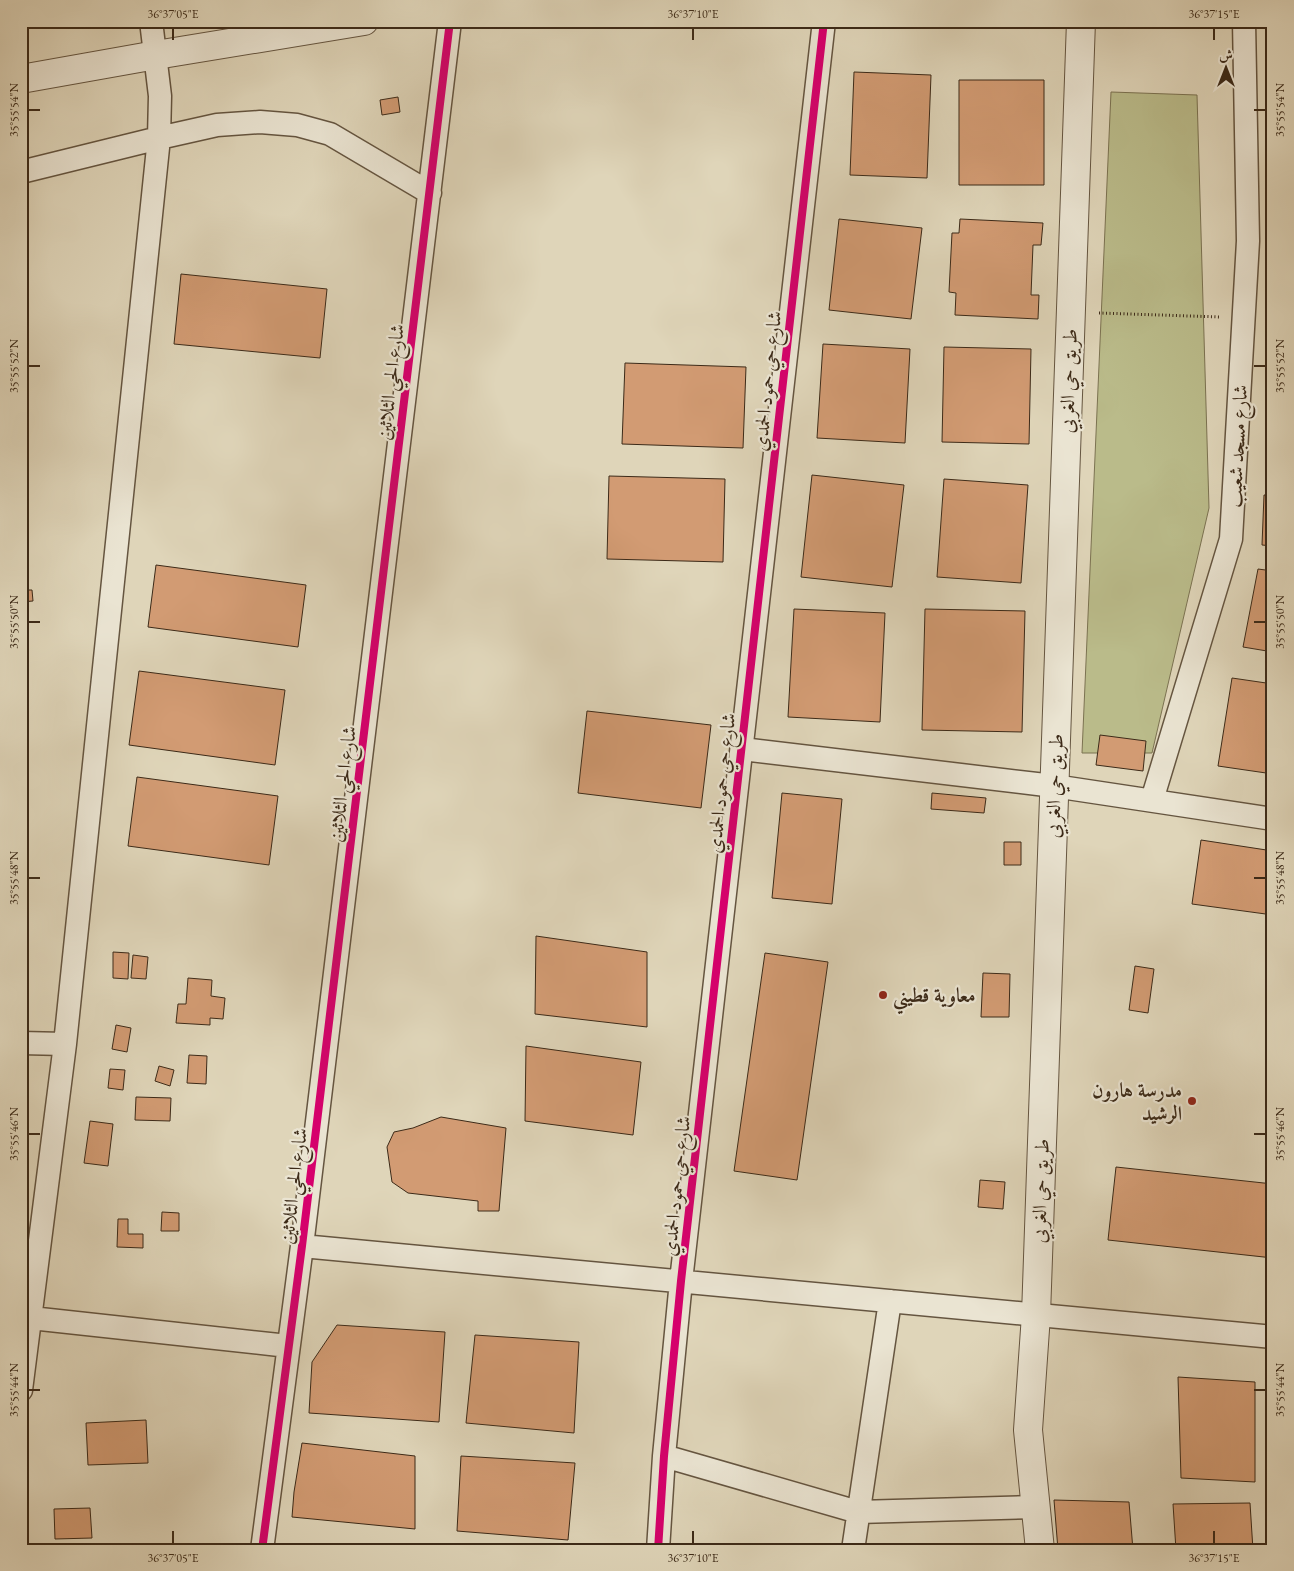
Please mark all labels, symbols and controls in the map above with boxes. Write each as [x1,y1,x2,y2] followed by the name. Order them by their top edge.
[147,6,199,22] text: 36°37'05"E
[667,6,719,22] text: 36°37'10"E
[1188,6,1240,22] text: 36°37'15"E
[1202,42,1252,92] north arrow
[1219,46,1233,64] text: ش
[6,83,22,137] text: 35°55'54"N
[1272,83,1288,137] text: 35°55'54"N
[747,309,792,453] street label: شارع حي حمود الحمدي
[370,322,416,442] street label: شارع الحي الثلاثين
[1053,328,1086,434] street label: طريق حي الغربي
[6,339,22,393] text: 35°55'52"N
[1272,339,1288,393] text: 35°55'52"N
[1221,384,1258,508] street label: شارع مسجد شعيب
[6,595,22,649] text: 35°55'50"N
[1272,595,1288,649] text: 35°55'50"N
[701,711,746,855] street label: شارع حي حمود الحمدي
[322,724,368,844] street label: شارع الحي الثلاثين
[1039,733,1072,839] street label: طريق حي الغربي
[6,851,22,905] text: 35°55'48"N
[1272,851,1288,905] text: 35°55'48"N
[893,982,976,1015] place label: معاوية قطيني
[877,989,889,1001] marker: معاوية قطيني
[1092,1077,1182,1126] place label: مدرسة هارون الرشيد
[1186,1095,1198,1107] marker: مدرسة هارون الرشيد
[6,1107,22,1161] text: 35°55'46"N
[1272,1107,1288,1161] text: 35°55'46"N
[656,1114,701,1258] street label: شارع حي حمود الحمدي
[273,1126,319,1246] street label: شارع الحي الثلاثين
[1025,1138,1058,1244] street label: طريق حي الغربي
[6,1363,22,1417] text: 35°55'44"N
[1272,1363,1288,1417] text: 35°55'44"N
[147,1550,199,1566] text: 36°37'05"E
[667,1550,719,1566] text: 36°37'10"E
[1188,1550,1240,1566] text: 36°37'15"E

